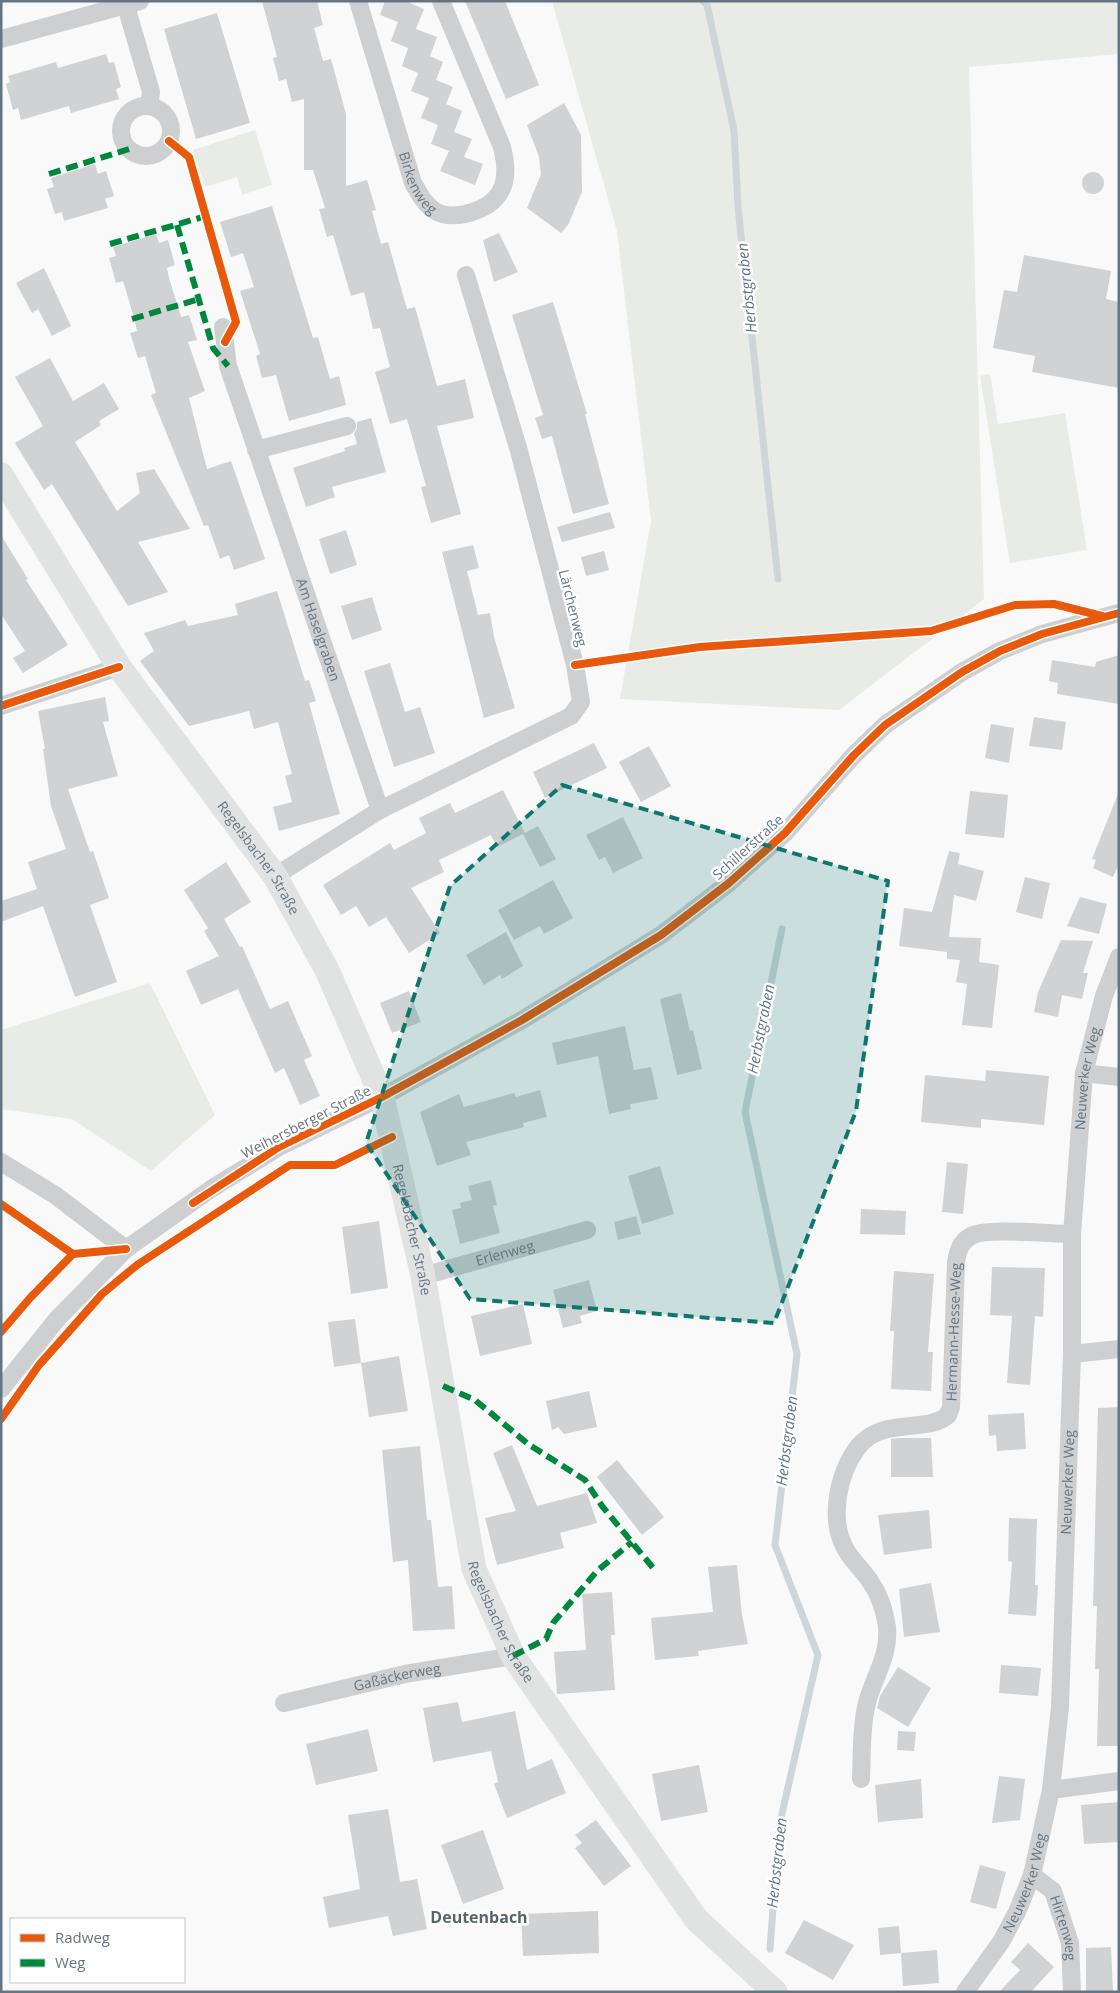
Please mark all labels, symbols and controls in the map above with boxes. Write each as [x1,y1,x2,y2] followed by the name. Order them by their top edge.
[395,149,441,219] street label: Birkenweg
[731,242,761,334] water label: Herbstgraben
[555,567,592,649] street label: Lärchenweg
[292,575,345,684] street label: Am Haselgraben
[213,797,305,918] street label: Regelsbacher Straße
[708,810,787,883] street label: Schillerstraße
[742,982,778,1075] water label: Herbstgraben
[1070,1024,1105,1131] street label: Neuwerker Weg
[238,1081,374,1162] street label: Weihersberger Straße
[389,1162,436,1297] street label: Regelsbacher Straße
[473,1235,536,1270] street label: Erlenweg
[941,1262,965,1402] street label: Hermann-Hesse-Weg
[771,1395,801,1487] water label: Herbstgraben
[1056,1429,1078,1535] street label: Neuwerker Weg
[464,1559,539,1686] street label: Regelsbacher Straße
[351,1658,442,1695] street label: Gaßäckerweg
[761,1817,791,1909] water label: Herbstgraben
[998,1831,1050,1936] street label: Neuwerker Weg
[1046,1893,1081,1961] street label: Hirtenweg
[430,1906,528,1928] district label: Deutenbach
[10,1918,185,1983] legend
[55,1927,110,1947] text: Radweg
[55,1952,85,1972] text: Weg

